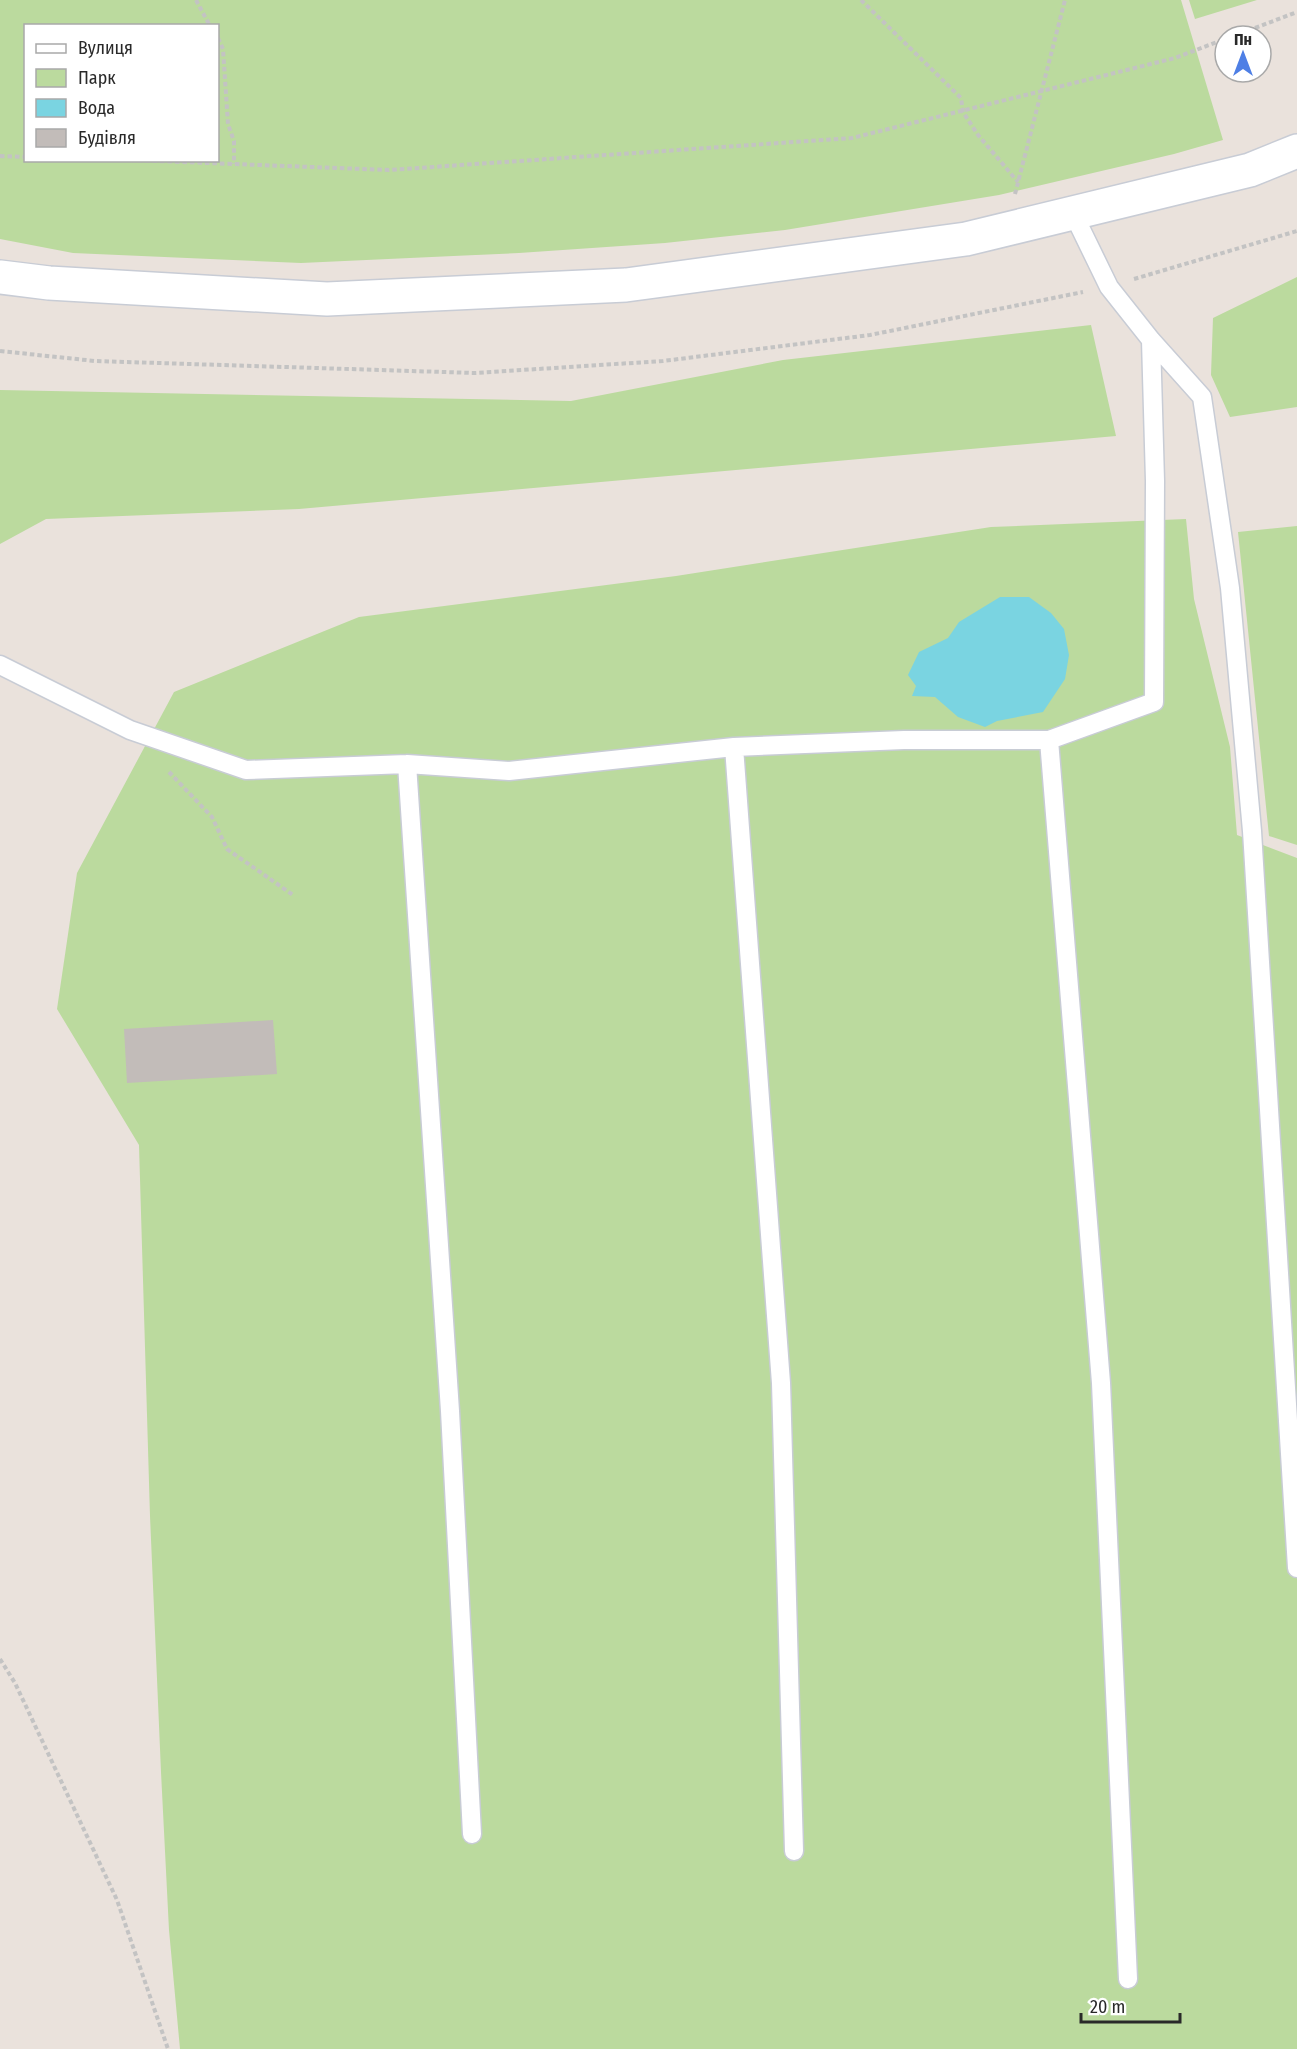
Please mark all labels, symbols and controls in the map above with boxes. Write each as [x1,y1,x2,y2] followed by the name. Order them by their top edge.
[24,24,219,162] legend
[1213,24,1273,84] north arrow
[1234,30,1252,49] text: Пн
[78,37,133,59] text: Вулиця
[78,67,116,89] text: Парк
[78,97,115,119] text: Вода
[78,127,136,149] text: Будівля
[1081,1986,1180,2024] scale bar
[1090,1996,1125,2018] text: 20 m

